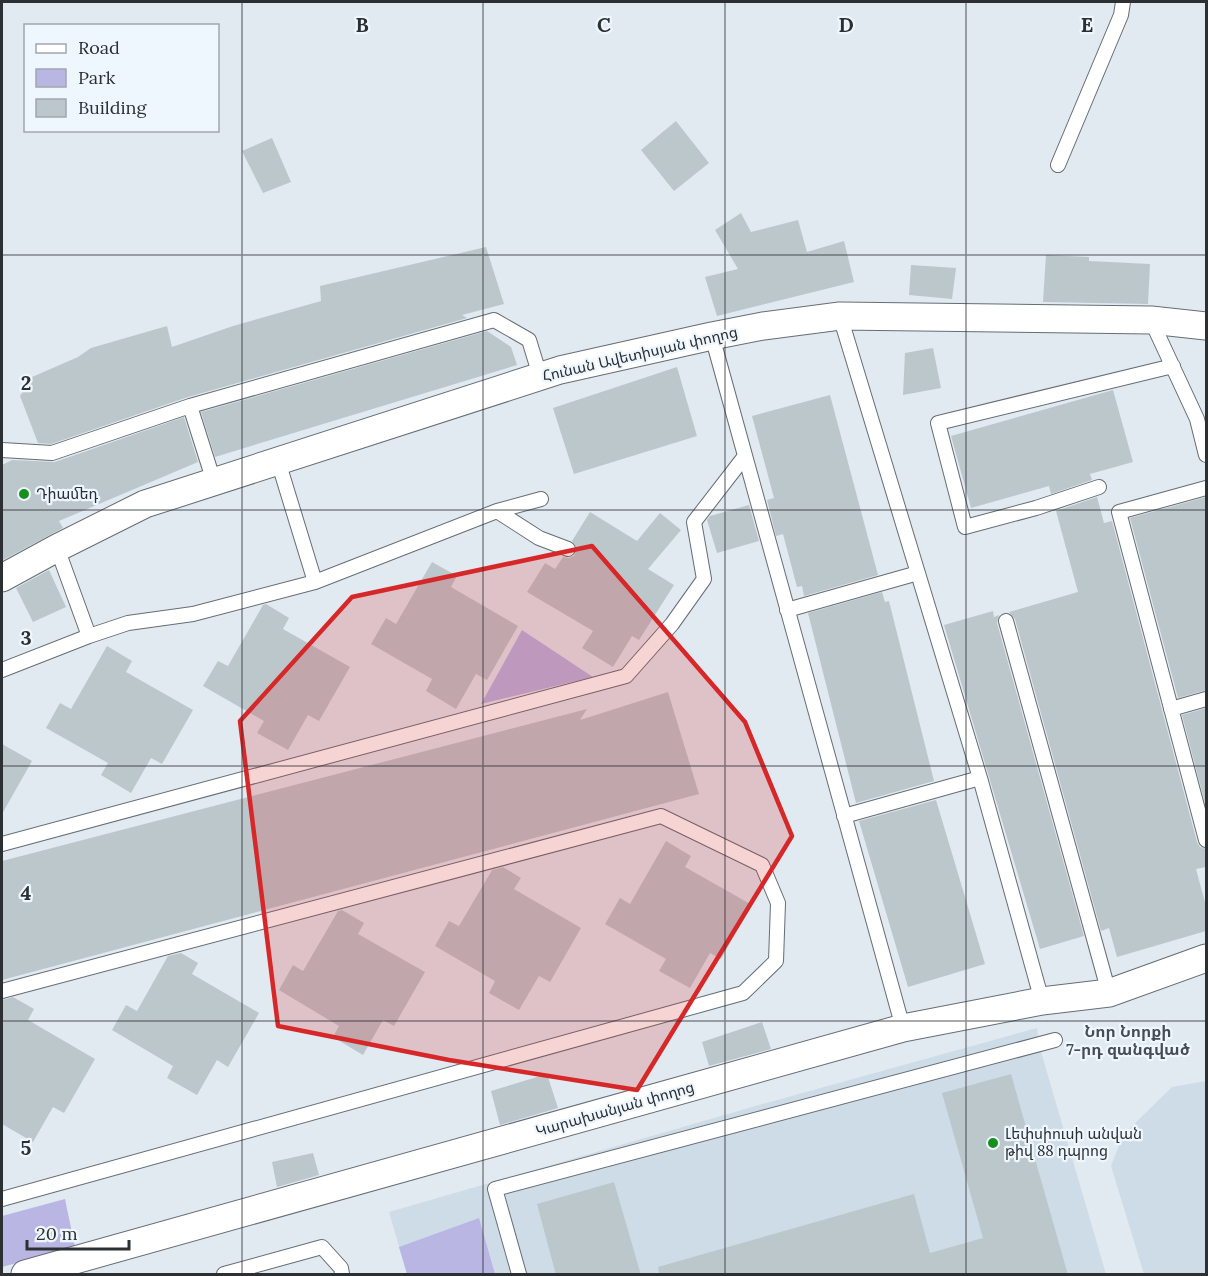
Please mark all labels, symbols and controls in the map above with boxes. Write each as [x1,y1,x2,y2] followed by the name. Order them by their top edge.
[355,12,369,37] text: B
[597,12,611,37] text: C
[838,12,854,37] text: D
[1081,12,1093,37] text: E
[24,24,219,132] legend
[78,36,120,59] text: Road
[78,66,116,89] text: Park
[78,96,148,119] text: Building
[540,322,739,385] street label: Հունան Ավետիսյան փողոց
[21,370,31,395] text: 2
[36,484,98,503] place label: Դիամեդ
[17,487,31,501] marker: Դիամեդ
[20,625,32,650] text: 3
[21,880,32,905] text: 4
[1066,1021,1190,1059] district label: Նոր Նորքի 7-րդ զանգված
[533,1077,696,1140] street label: Կարախանյան փողոց
[1005,1124,1142,1160] place label: Լեփսիուսի անվան թիվ 88 դպրոց
[21,1135,32,1160] text: 5
[986,1136,1000,1150] marker: Լեփսիուսի անվան թիվ 88 դպրոց
[27,1213,129,1251] scale bar
[36,1222,78,1245] text: 20 m

